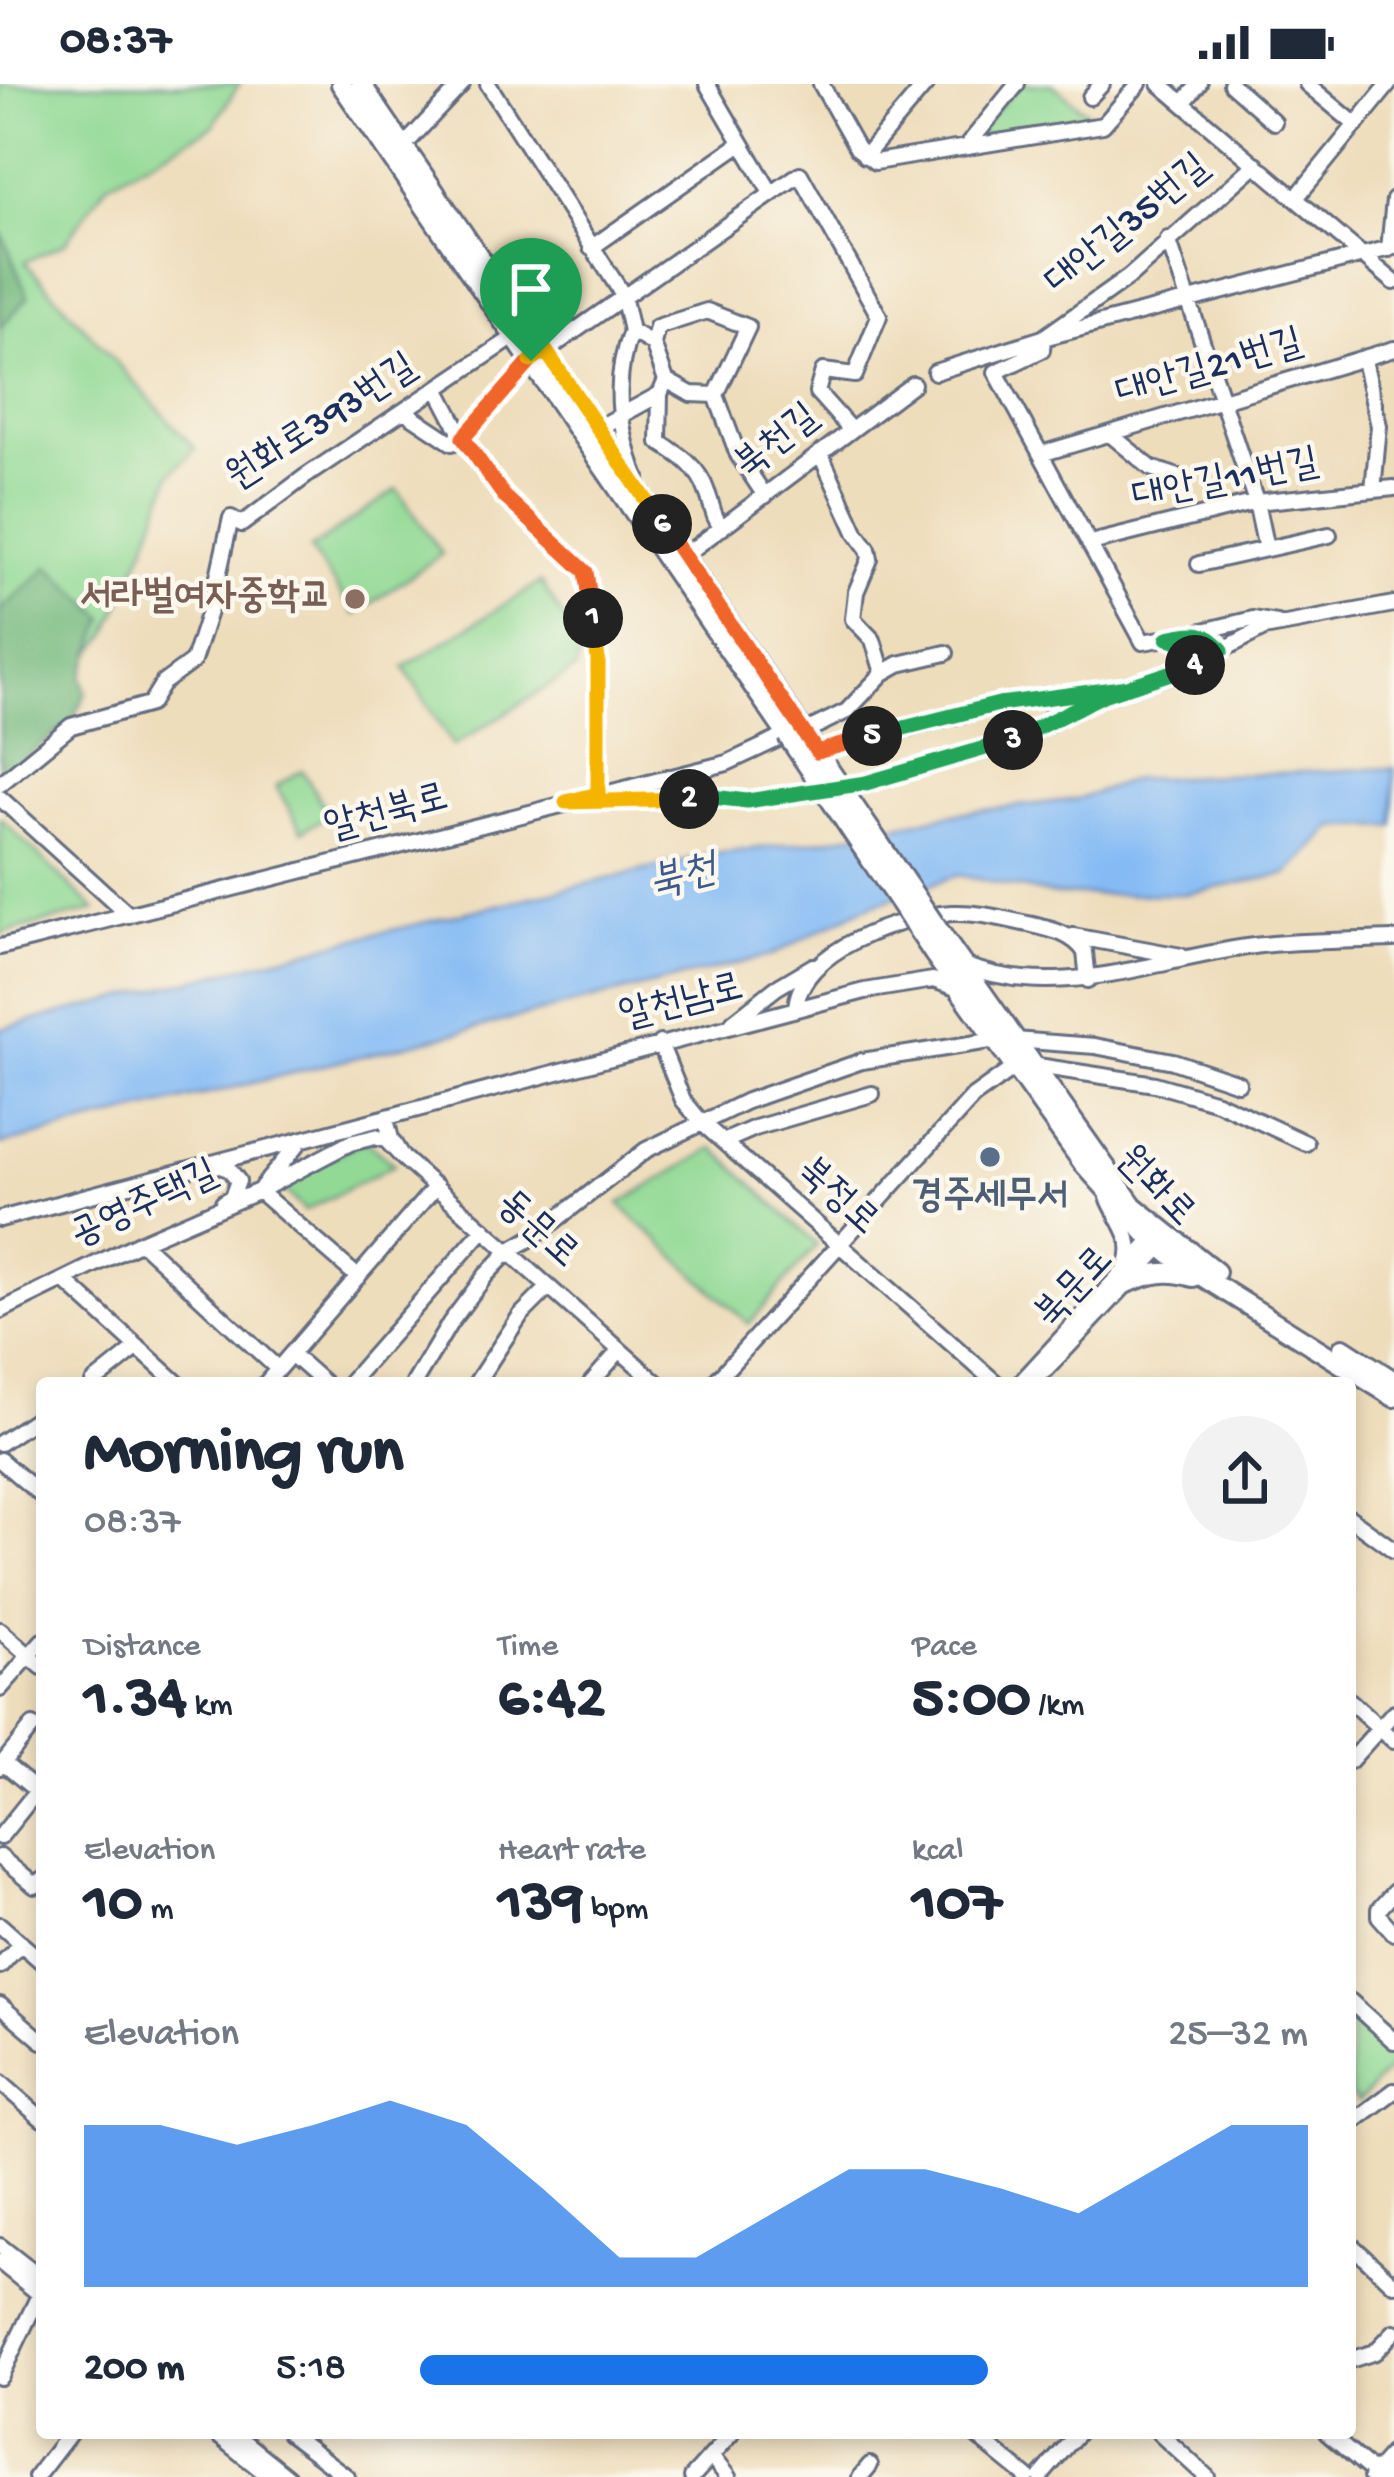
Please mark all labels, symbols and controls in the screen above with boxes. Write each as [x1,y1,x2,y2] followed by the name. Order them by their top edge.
[60,16,171,69] text: 08:37
[1038,146,1220,306] street label: 대안길35번길
[480,238,582,361] pin
[498,256,564,322] icon: arrive
[1111,321,1309,419] street label: 대안길21번길
[220,346,426,502] street label: 원화로393번길
[727,396,829,490] street label: 북천길
[1129,441,1323,523] street label: 대안길11번길
[632,494,692,554] pin: 6
[654,505,670,543] text: 6
[80,576,331,622] place label: 서라벌여자중학교
[342,586,368,612] marker: 서라벌여자중학교
[563,588,623,648] pin: 1
[586,599,600,637] text: 1
[1165,635,1225,695] pin: 4
[1187,646,1203,684] text: 4
[842,706,902,766] pin: 5
[983,710,1043,770] pin: 3
[863,717,881,755] text: 5
[1004,721,1022,759] text: 3
[659,769,719,829] pin: 2
[320,777,454,853] street label: 알천북로
[681,780,697,818] text: 2
[644,846,726,911] water label: 북천
[616,966,748,1042] street label: 알천남로
[1105,1138,1203,1238] street label: 원화로
[977,1144,1003,1170] marker: 경주세무서
[786,1149,886,1247] street label: 북정로
[64,1152,226,1260] street label: 공영주택길
[912,1176,1068,1222] place label: 경주세무서
[486,1182,586,1280] street label: 동문로
[1027,1239,1125,1339] street label: 북문로
[1182,1416,1308,1542] button: share
[84,1417,403,1495] text: Morning run
[84,1501,180,1547] text: 08:37
[84,1629,201,1667] text: Distance
[498,1629,558,1667] text: Time
[912,1629,977,1667] text: Pace
[84,1667,187,1737] text: 1.34
[498,1667,605,1737] text: 6:42
[912,1667,1031,1737] text: 5:00
[187,1688,233,1726] text: km
[1031,1688,1084,1726] text: /km
[84,1833,215,1871] text: Elevation
[498,1833,646,1871] text: Heart rate
[912,1833,964,1871] text: kcal
[84,1871,142,1941] text: 10
[498,1871,583,1941] text: 139
[912,1871,1002,1941] text: 107
[142,1892,174,1930] text: m
[583,1892,648,1930] text: bpm
[84,2013,239,2059] text: Elevation
[1168,2013,1308,2059] text: 25–32 m
[84,2347,184,2393] text: 200 m
[276,2347,346,2393] text: 5:18

